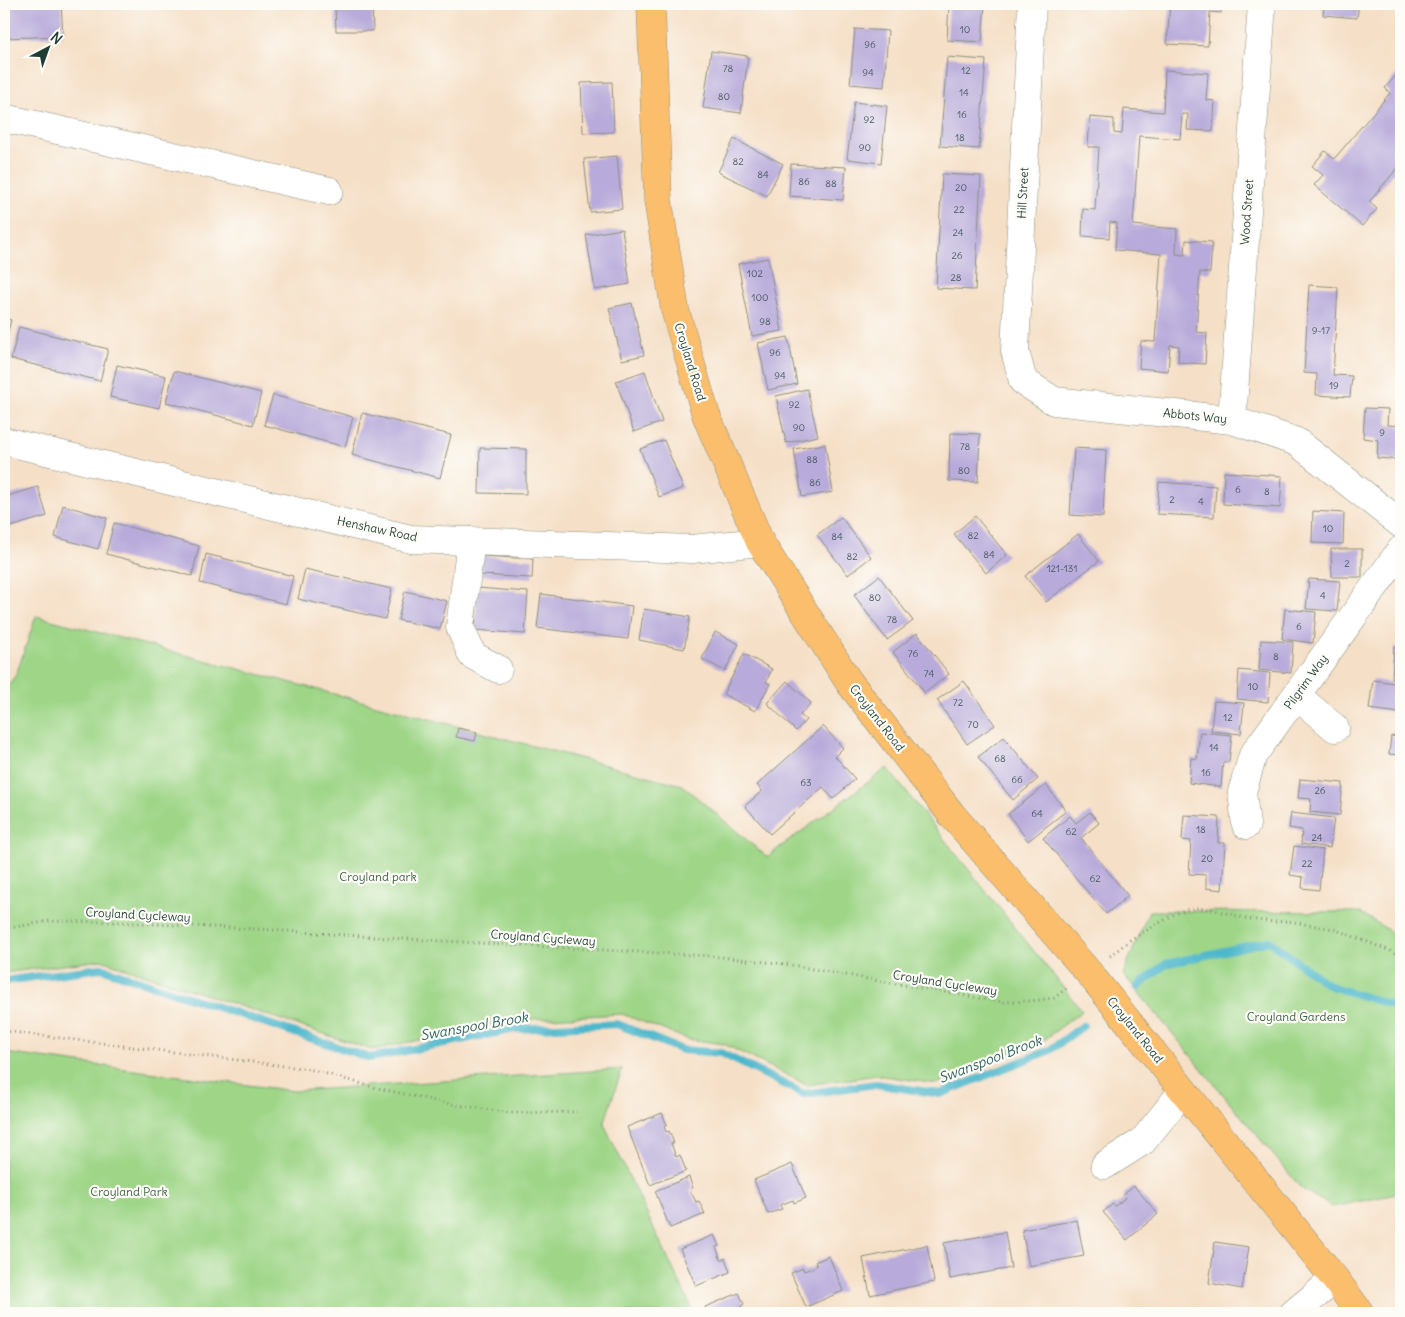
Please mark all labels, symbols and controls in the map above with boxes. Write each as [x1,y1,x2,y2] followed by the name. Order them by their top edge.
[22,22,72,72] north arrow
[960,23,970,36] house number: 10
[47,28,66,48] text: N
[864,38,876,51] house number: 96
[723,62,734,75] house number: 78
[961,64,971,77] house number: 12
[862,66,874,79] house number: 94
[959,86,969,99] house number: 14
[718,90,730,103] house number: 80
[957,108,967,121] house number: 16
[863,113,875,126] house number: 92
[955,131,965,144] house number: 18
[859,141,871,154] house number: 90
[732,155,744,168] house number: 82
[1014,167,1031,219] street label: Hill Street
[757,168,769,181] house number: 84
[798,175,810,188] house number: 86
[825,177,837,190] house number: 88
[1237,179,1256,245] street label: Wood Street
[955,181,967,194] house number: 20
[954,203,965,216] house number: 22
[952,226,964,239] house number: 24
[951,249,963,262] house number: 26
[747,267,764,280] house number: 102
[950,271,962,284] house number: 28
[751,291,769,304] house number: 100
[759,315,771,328] house number: 98
[672,321,709,403] street label: Croyland Road
[1312,324,1330,337] house number: 9-17
[769,346,781,359] house number: 96
[774,369,786,382] house number: 94
[1329,379,1339,392] house number: 19
[788,398,800,411] house number: 92
[1162,405,1228,426] street label: Abbots Way
[793,421,805,434] house number: 90
[1379,426,1385,439] house number: 9
[960,440,971,453] house number: 78
[806,453,818,466] house number: 88
[958,464,970,477] house number: 80
[809,476,821,489] house number: 86
[1235,483,1241,496] house number: 6
[1264,485,1270,498] house number: 8
[1169,493,1175,506] house number: 2
[1198,495,1204,508] house number: 4
[336,513,419,544] street label: Henshaw Road
[1323,522,1333,535] house number: 10
[967,529,979,542] house number: 82
[831,530,843,543] house number: 84
[983,548,995,561] house number: 84
[846,550,858,563] house number: 82
[1344,557,1350,570] house number: 2
[1047,562,1077,575] house number: 121-131
[1320,589,1326,602] house number: 4
[869,591,881,604] house number: 80
[887,613,898,626] house number: 78
[1296,620,1302,633] house number: 6
[908,647,918,660] house number: 76
[1273,650,1279,663] house number: 8
[1281,651,1331,712] street label: Pilgrim Way
[924,667,934,680] house number: 74
[1248,680,1258,693] house number: 10
[847,681,908,754] street label: Croyland Road
[953,696,964,709] house number: 72
[1223,711,1233,724] house number: 12
[967,718,979,731] house number: 70
[1209,741,1219,754] house number: 14
[994,752,1006,765] house number: 68
[1201,766,1211,779] house number: 16
[1011,773,1023,786] house number: 66
[800,776,812,789] house number: 63
[1314,784,1326,797] house number: 26
[1031,807,1043,820] house number: 64
[1196,823,1206,836] house number: 18
[1065,825,1077,838] house number: 62
[1311,831,1323,844] house number: 24
[1201,852,1213,865] house number: 20
[1302,857,1313,870] house number: 22
[339,869,417,884] park label: Croyland park
[1089,872,1101,885] house number: 62
[85,904,191,925] street label: Croyland Cycleway
[490,926,596,949] street label: Croyland Cycleway
[892,967,998,998] street label: Croyland Cycleway
[1104,994,1167,1066] street label: Croyland Road
[419,1008,530,1044] water label: Swanspool Brook
[1247,1009,1345,1024] park label: Croyland Gardens
[936,1031,1045,1087] water label: Swanspool Brook
[90,1184,168,1199] park label: Croyland Park

